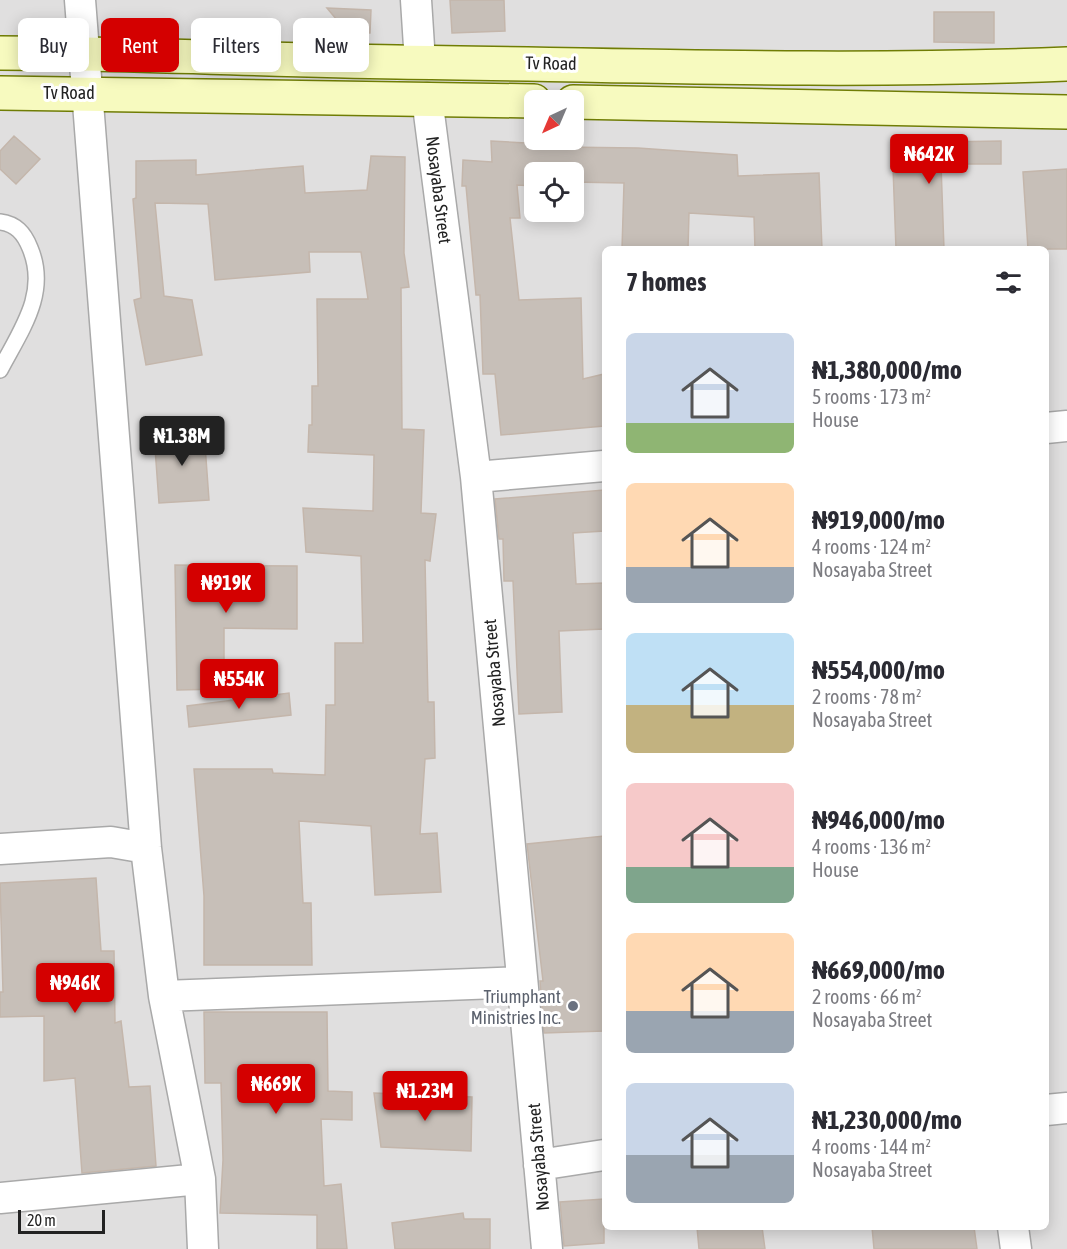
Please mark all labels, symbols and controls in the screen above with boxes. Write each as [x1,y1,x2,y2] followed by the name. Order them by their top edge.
[18,18,89,72] chip: Buy
[101,18,179,72] chip: Rent
[191,18,281,72] chip: Filters
[293,18,369,72] chip: New
[525,52,577,74] street label: Tv Road
[43,82,95,103] street label: Tv Road
[524,90,584,150] north arrow
[524,90,584,222] map controls
[887,134,971,185] pin: ₦642K
[422,135,456,245] street label: Nosayaba Street
[904,142,954,165] text: ₦642K
[524,162,584,222] button: locate
[992,266,1025,299] icon: filters
[626,267,706,297] text: 7 homes
[812,355,962,385] text: ₦1,380,000/mo
[674,357,746,429] icon: home
[812,385,931,408] text: 5 rooms · 173 m²
[812,408,859,431] text: House
[133,416,231,467] pin: ₦1.38M
[154,424,210,447] text: ₦1.38M
[812,505,945,535] text: ₦919,000/mo
[674,507,746,579] icon: home
[812,535,931,558] text: 4 rooms · 124 m²
[812,558,932,581] text: Nosayaba Street
[184,563,268,614] pin: ₦919K
[201,571,251,594] text: ₦919K
[479,618,509,728] street label: Nosayaba Street
[812,655,945,685] text: ₦554,000/mo
[674,657,746,729] icon: home
[197,659,281,710] pin: ₦554K
[214,667,264,690] text: ₦554K
[812,685,922,708] text: 2 rooms · 78 m²
[812,708,932,731] text: Nosayaba Street
[812,805,945,835] text: ₦946,000/mo
[674,807,746,879] icon: home
[812,835,931,858] text: 4 rooms · 136 m²
[812,858,859,881] text: House
[812,955,945,985] text: ₦669,000/mo
[674,957,746,1029] icon: home
[33,963,117,1014] pin: ₦946K
[50,971,100,994] text: ₦946K
[812,985,922,1008] text: 2 rooms · 66 m²
[471,986,561,1028] place label: Triumphant Ministries Inc.
[566,999,580,1013] marker: Triumphant Ministries Inc.
[812,1008,932,1031] text: Nosayaba Street
[234,1064,318,1115] pin: ₦669K
[376,1071,474,1122] pin: ₦1.23M
[251,1072,301,1095] text: ₦669K
[397,1079,453,1102] text: ₦1.23M
[523,1102,553,1212] street label: Nosayaba Street
[812,1105,962,1135] text: ₦1,230,000/mo
[674,1107,746,1179] icon: home
[812,1135,931,1158] text: 4 rooms · 144 m²
[812,1158,932,1181] text: Nosayaba Street
[18,1207,105,1234] scale bar
[27,1211,56,1229] text: 20 m

